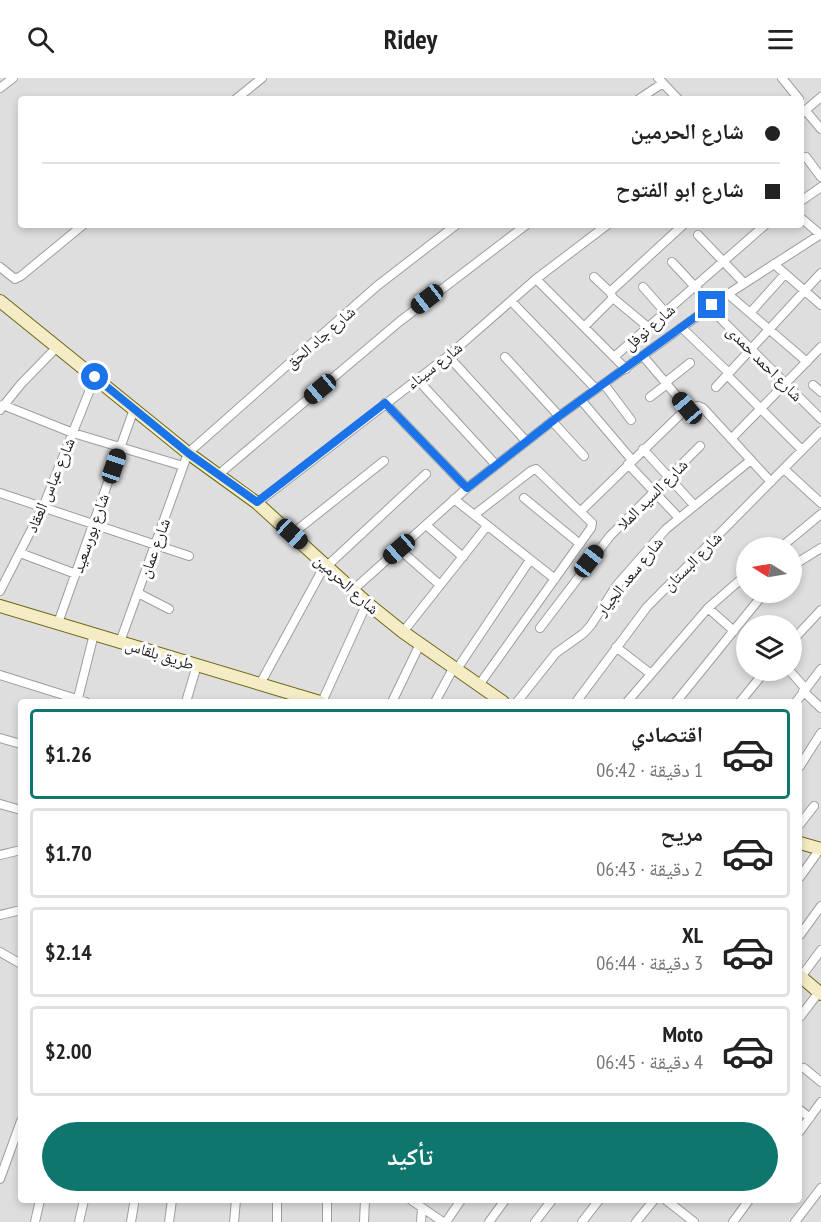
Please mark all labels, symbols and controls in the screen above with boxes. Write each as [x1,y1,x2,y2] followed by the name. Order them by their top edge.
[384,22,437,56] text: Ridey
[24,23,57,56] icon: search
[764,23,797,56] icon: menu
[631,117,744,145] text: شارع الحرمين
[615,175,744,203] text: شارع ابو الفتوح
[407,281,447,317] car
[698,291,725,318] route end
[619,299,680,356] street label: شارع نوفل
[281,301,360,374] street label: شارع جاد الحق
[722,321,807,406] street label: شارع احمد حمدى
[402,337,467,394] street label: شارع سيناء
[81,363,108,390] route start
[300,371,340,407] car
[669,388,705,428] car
[21,435,80,536] street label: شارع عباس العقاد
[100,446,128,486] car
[612,454,692,534] street label: شارع السيد الملا
[67,491,114,576] street label: شارع بورسعيد
[134,515,175,581] street label: شارع عمان
[273,515,311,553] car
[658,527,726,595] street label: شارع البستان
[380,530,418,568] car
[590,532,668,621] street label: شارع سعد الجيار
[736,537,802,603] north arrow
[736,537,802,681] map controls
[571,541,607,581] car
[310,550,384,619] street label: شارع الحرمين
[736,615,802,681] button: layers
[123,634,197,675] street label: طريق بلقاس
[631,720,703,748] text: اقتصادي
[721,727,775,781] icon: car
[45,740,92,768] text: $1.26
[596,757,703,783] text: 1 دقيقة · 06:42
[660,819,703,847] text: مريح
[721,826,775,880] icon: car
[45,839,92,867] text: $1.70
[596,856,703,882] text: 2 دقيقة · 06:43
[682,921,703,949] text: XL
[721,925,775,979] icon: car
[45,938,92,966] text: $2.14
[596,950,703,976] text: 3 دقيقة · 06:44
[662,1020,703,1048] text: Moto
[721,1024,775,1078] icon: car
[45,1037,92,1065] text: $2.00
[596,1049,703,1075] text: 4 دقيقة · 06:45
[42,1122,778,1191] button: تأكيد

